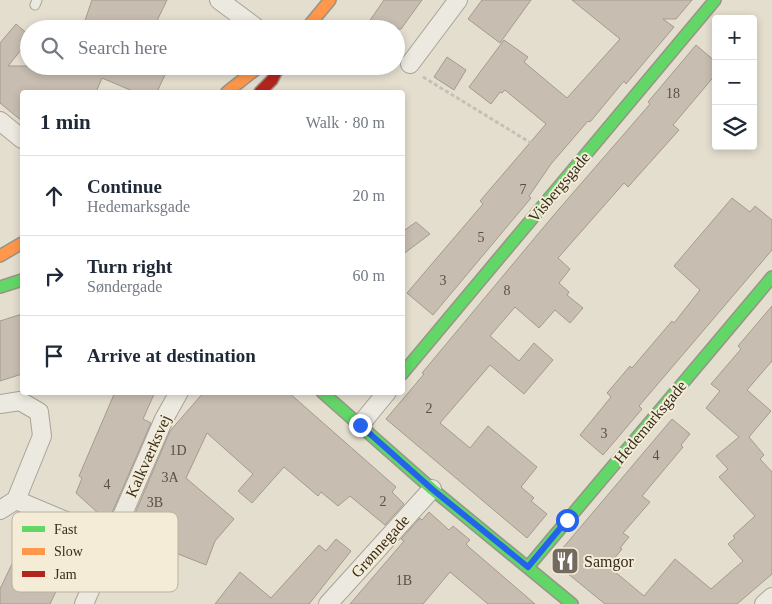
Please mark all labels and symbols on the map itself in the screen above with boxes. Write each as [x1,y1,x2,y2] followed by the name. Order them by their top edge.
[666,86,680,101] house number: 18
[525,149,594,226] street label: Visbergsgade
[520,182,527,197] house number: 7
[478,230,485,245] house number: 5
[440,273,447,288] house number: 3
[504,283,511,298] house number: 8
[610,377,690,468] street label: Hedemarksgade
[426,401,433,416] house number: 2
[122,412,175,500] street label: Kalkværksvej
[349,414,372,437] route end
[601,426,608,441] house number: 3
[169,443,187,458] house number: 1D
[653,448,660,463] house number: 4
[161,470,179,485] house number: 3A
[104,477,111,492] house number: 4
[380,494,387,509] house number: 2
[147,495,163,510] house number: 3B
[556,509,579,532] route start
[348,511,413,581] street label: Grønnegade
[12,512,178,592] legend
[54,522,77,537] text: Fast
[54,544,84,559] text: Slow
[550,546,580,576] restaurant icon: Samgor
[584,553,634,571] place label: Samgor
[54,567,77,582] text: Jam
[396,573,412,588] house number: 1B

